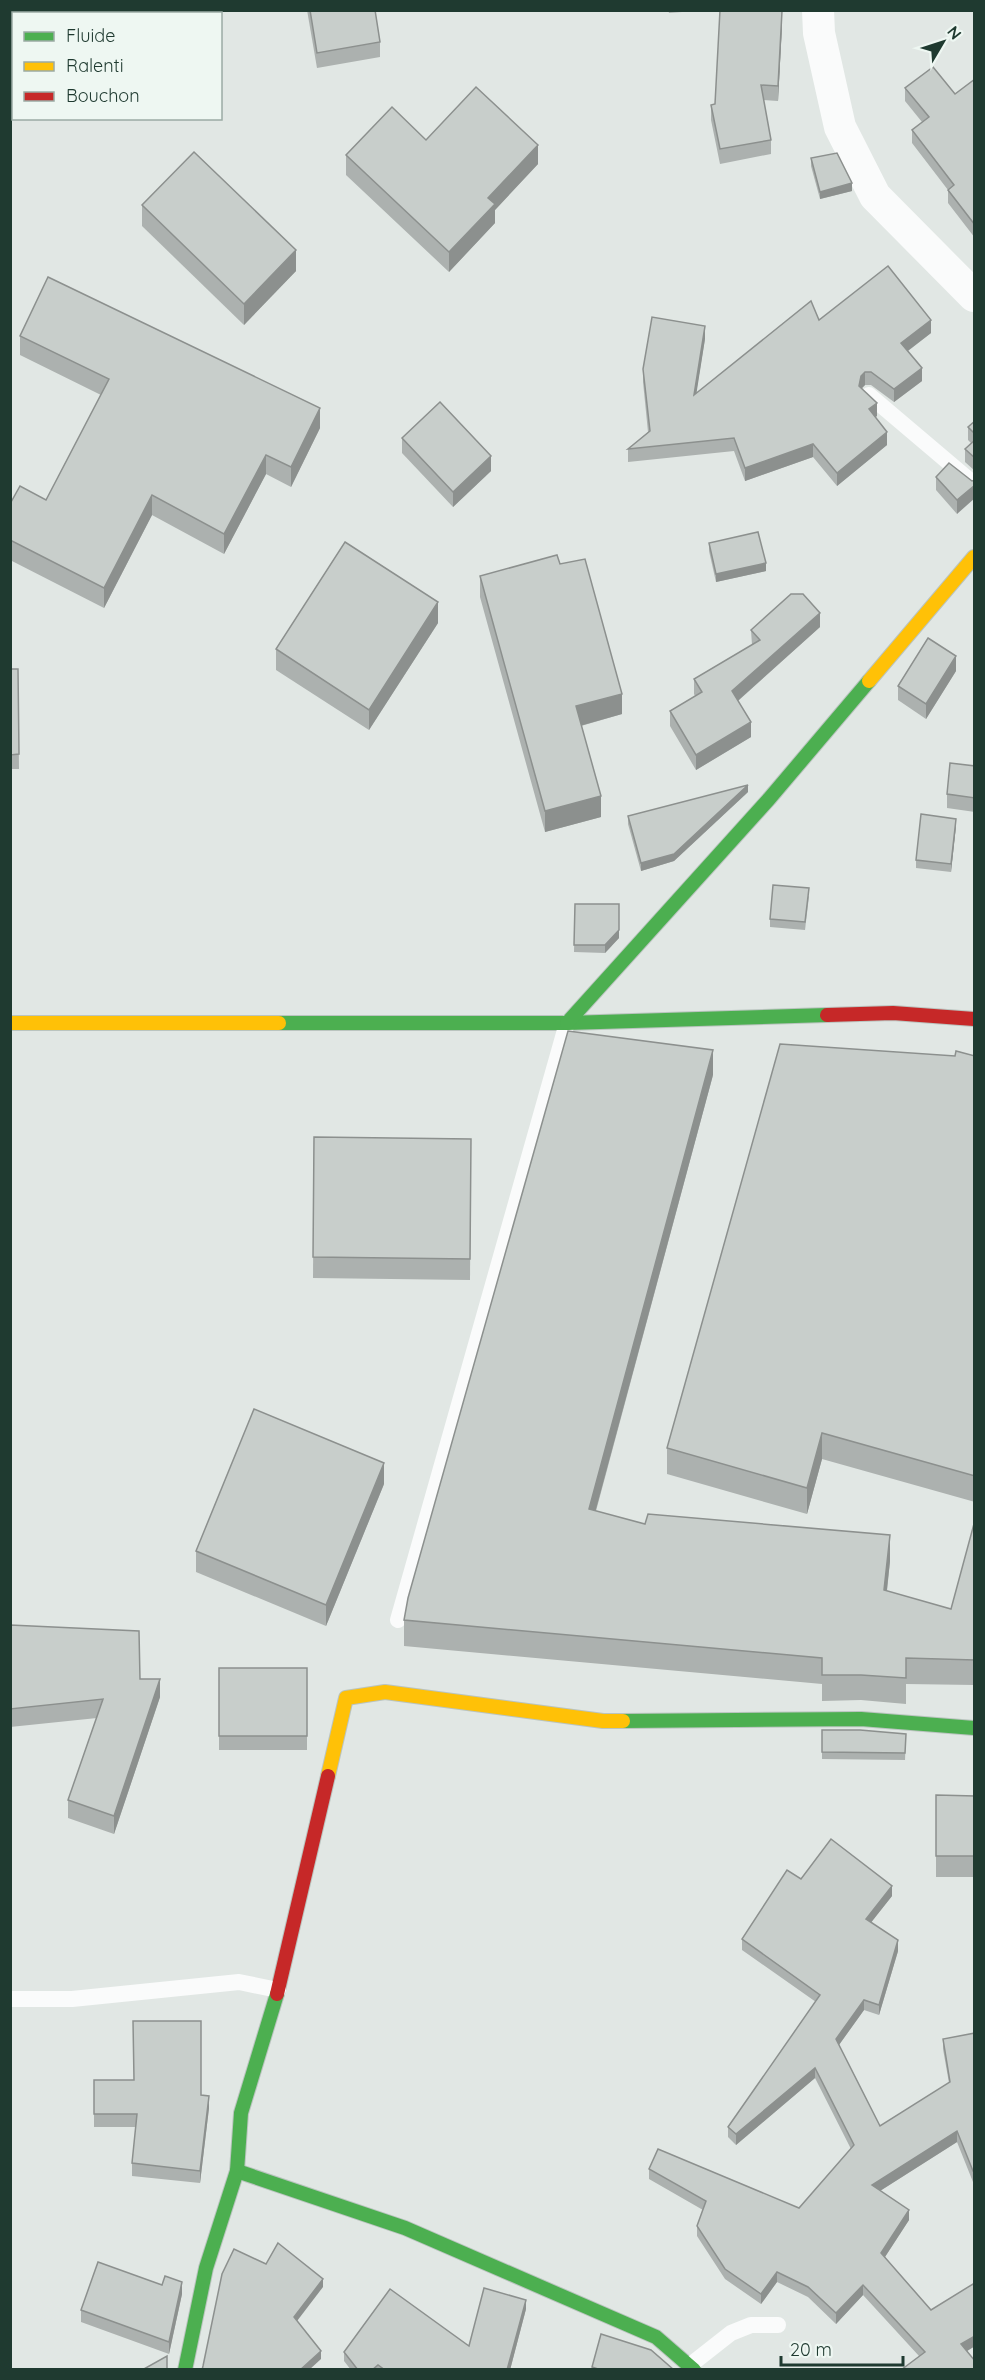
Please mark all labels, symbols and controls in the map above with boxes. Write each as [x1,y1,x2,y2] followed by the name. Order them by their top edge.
[12,12,222,120] legend
[913,12,973,72] north arrow
[943,22,966,43] text: N
[66,24,115,47] text: Fluide
[66,54,124,77] text: Ralenti
[66,84,140,107] text: Bouchon
[781,2329,902,2367] scale bar
[790,2338,832,2361] text: 20 m

